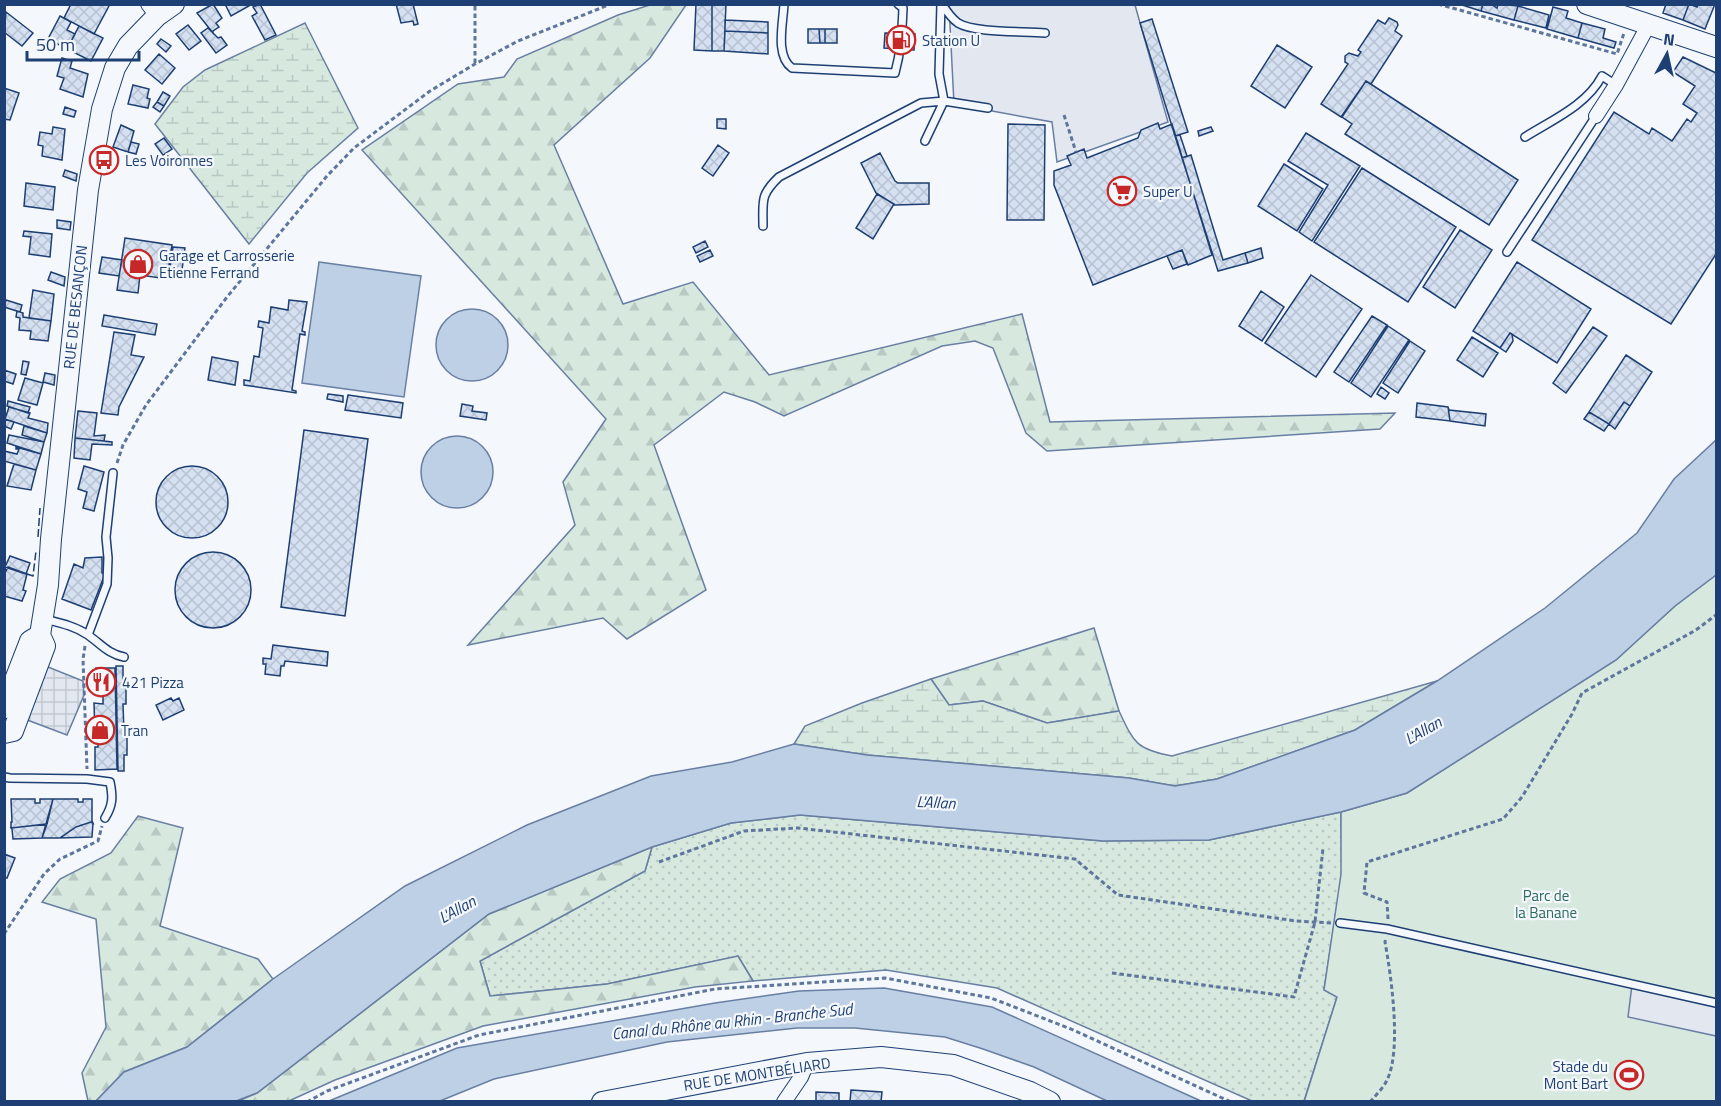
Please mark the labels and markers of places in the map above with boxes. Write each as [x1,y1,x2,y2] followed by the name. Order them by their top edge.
[885,24,917,56] fuel station icon: Station U
[922,29,980,52] place label: Station U
[88,144,120,176] bus stop icon: Les Voironnes
[125,149,213,172] place label: Les Voironnes
[1106,175,1138,207] supermarket icon: Super U
[1143,180,1193,203] place label: Super U
[159,244,295,284] place label: Garage et Carrosserie Etienne Ferrand
[122,248,154,280] shop icon: Garage et Carrosserie Etienne Ferrand
[85,666,117,698] restaurant icon: 421 Pizza
[122,671,184,694] place label: 421 Pizza
[84,714,116,746] shop icon: Tran
[121,719,148,742] place label: Tran
[1544,1055,1609,1095] place label: Stade du Mont Bart
[1613,1059,1645,1091] sports icon: Stade du Mont Bart

